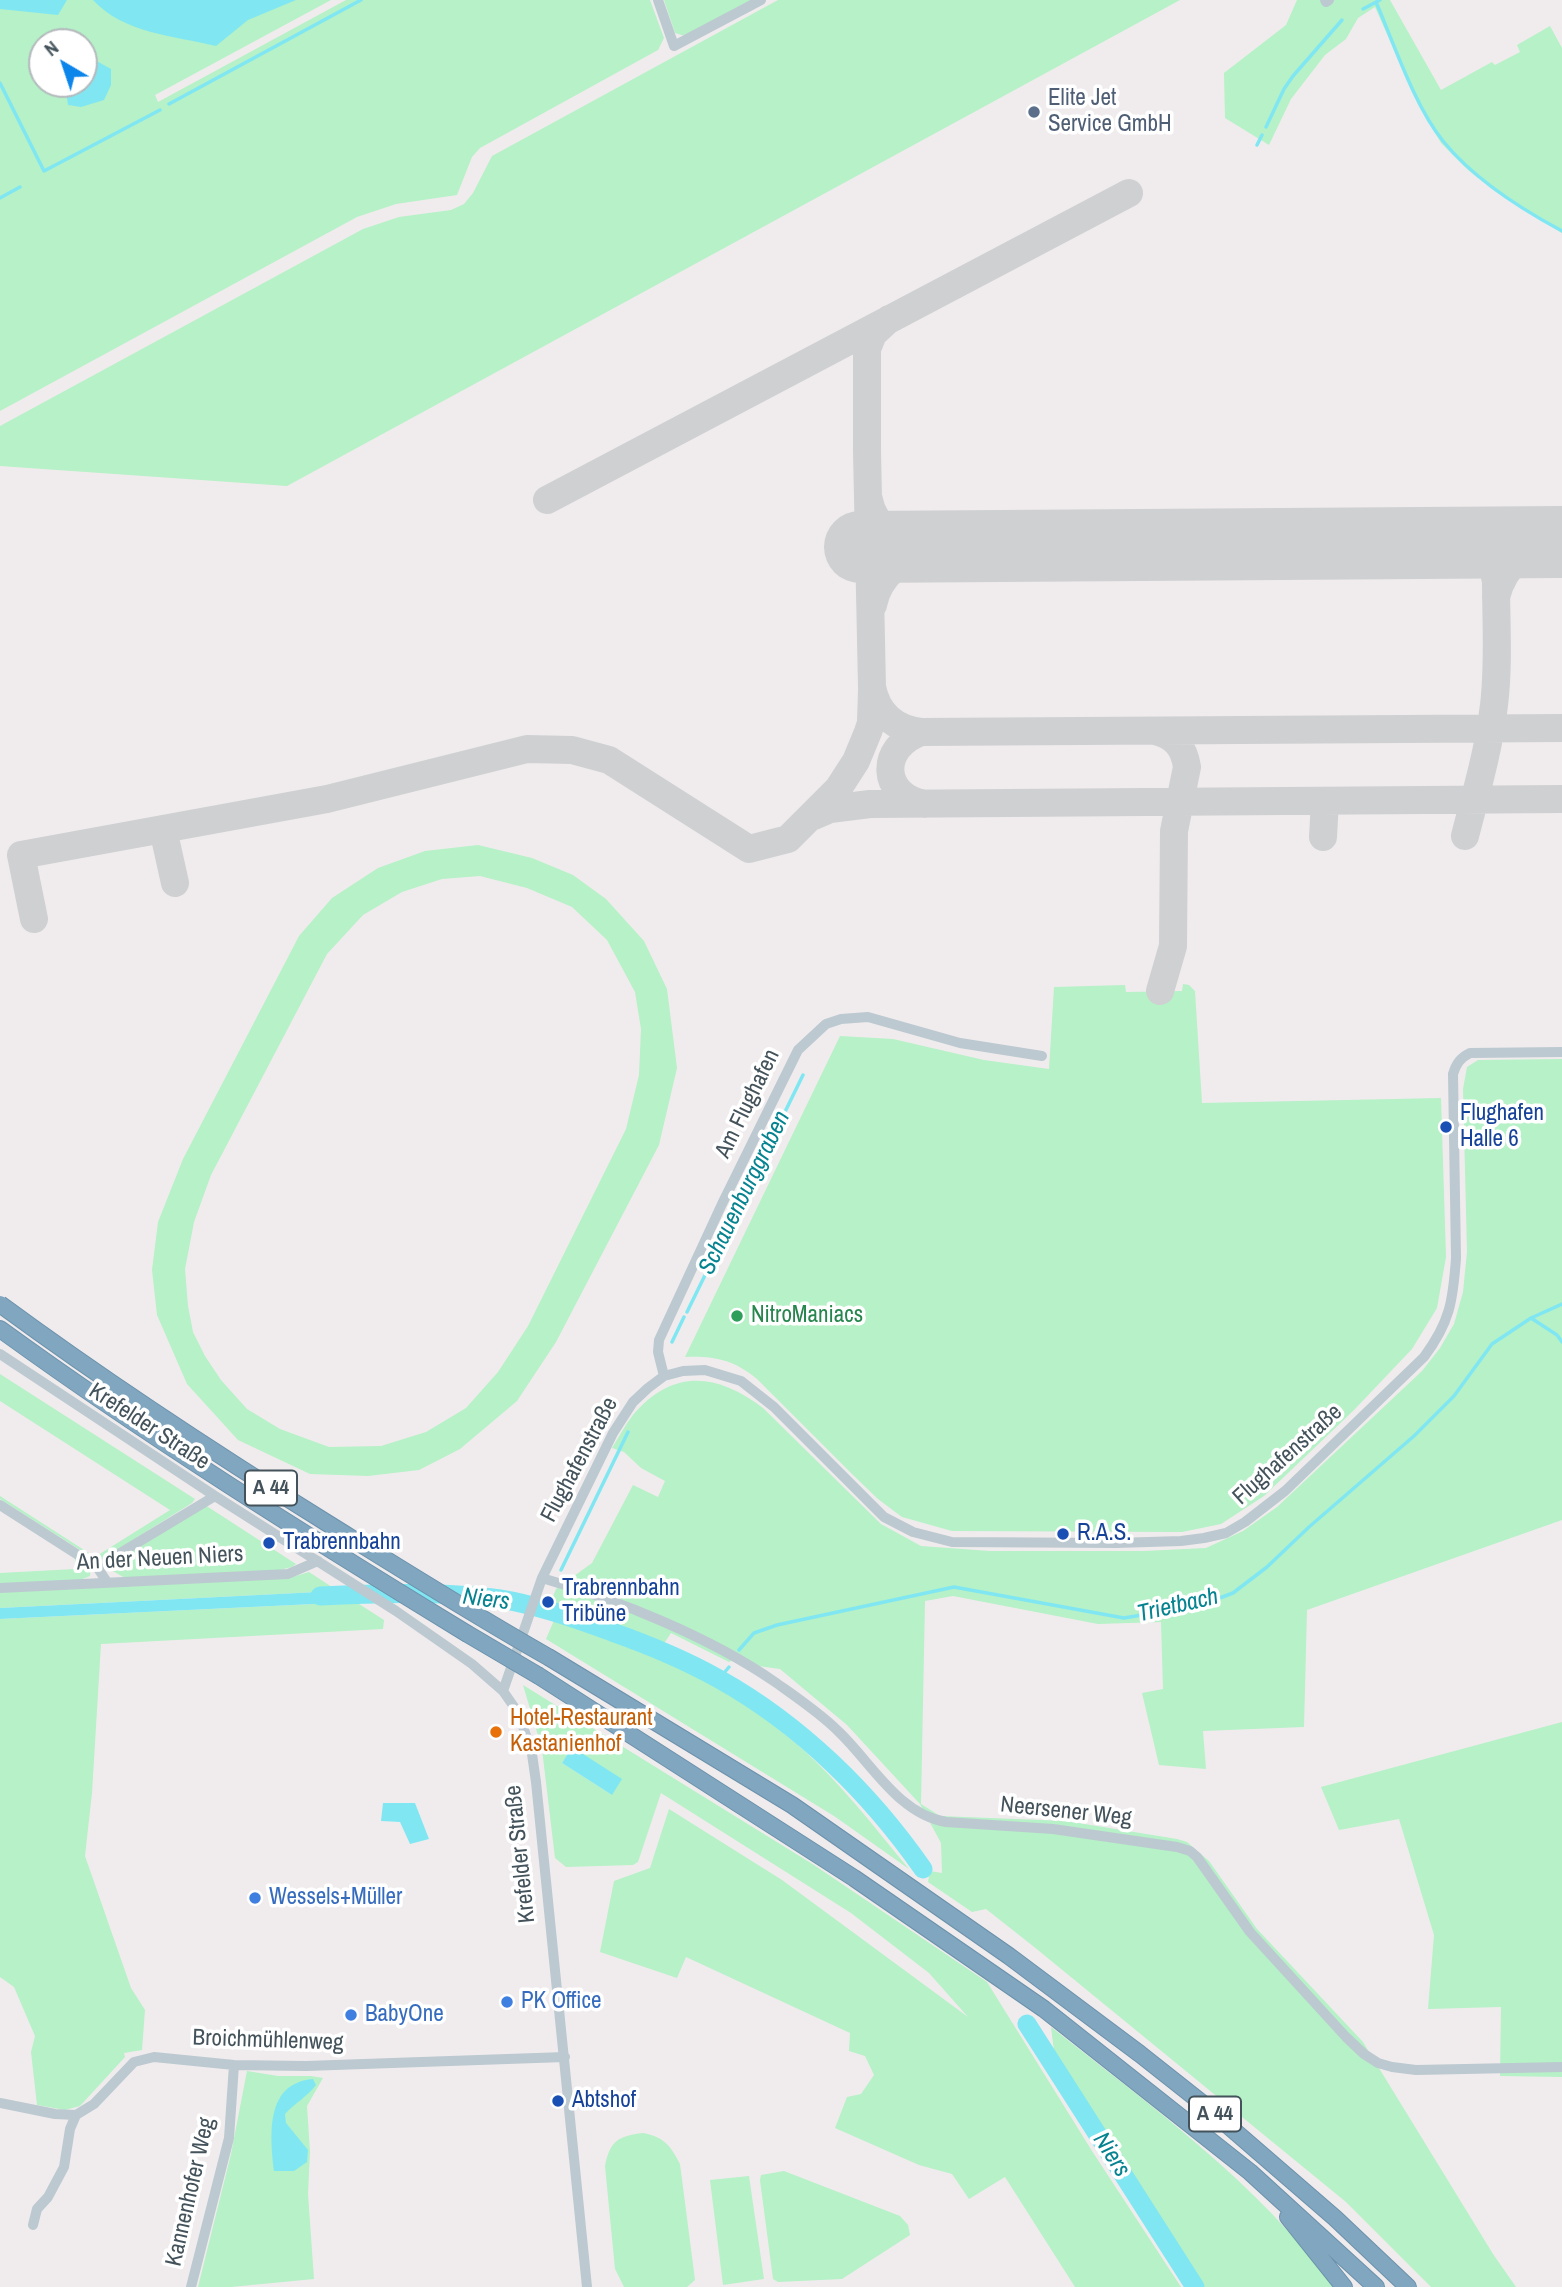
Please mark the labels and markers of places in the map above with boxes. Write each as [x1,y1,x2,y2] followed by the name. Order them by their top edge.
[1048,85,1172,139] place label: Elite Jet Service GmbH
[1026,104,1042,120] marker: Elite Jet Service GmbH
[1460,1100,1544,1154] place label: Flughafen Halle 6
[1438,1119,1454,1135] marker: Flughafen Halle 6
[751,1302,863,1330] place label: NitroManiacs
[729,1308,745,1324] marker: NitroManiacs
[1077,1520,1132,1548] place label: R.A.S.
[1055,1526,1071,1542] marker: R.A.S.
[283,1529,401,1557] place label: Trabrennbahn
[261,1535,277,1551] marker: Trabrennbahn
[562,1575,680,1629] place label: Trabrennbahn Tribüne
[540,1594,556,1610] marker: Trabrennbahn Tribüne
[510,1705,653,1759] place label: Hotel-Restaurant Kastanienhof
[488,1724,504,1740] marker: Hotel-Restaurant Kastanienhof
[269,1884,402,1912] place label: Wessels+Müller
[247,1890,263,1906] marker: Wessels+Müller
[521,1988,601,2016] place label: PK Office
[499,1994,515,2010] marker: PK Office
[365,2001,444,2029] place label: BabyOne
[343,2007,359,2023] marker: BabyOne
[572,2087,636,2115] place label: Abtshof
[550,2093,566,2109] marker: Abtshof

